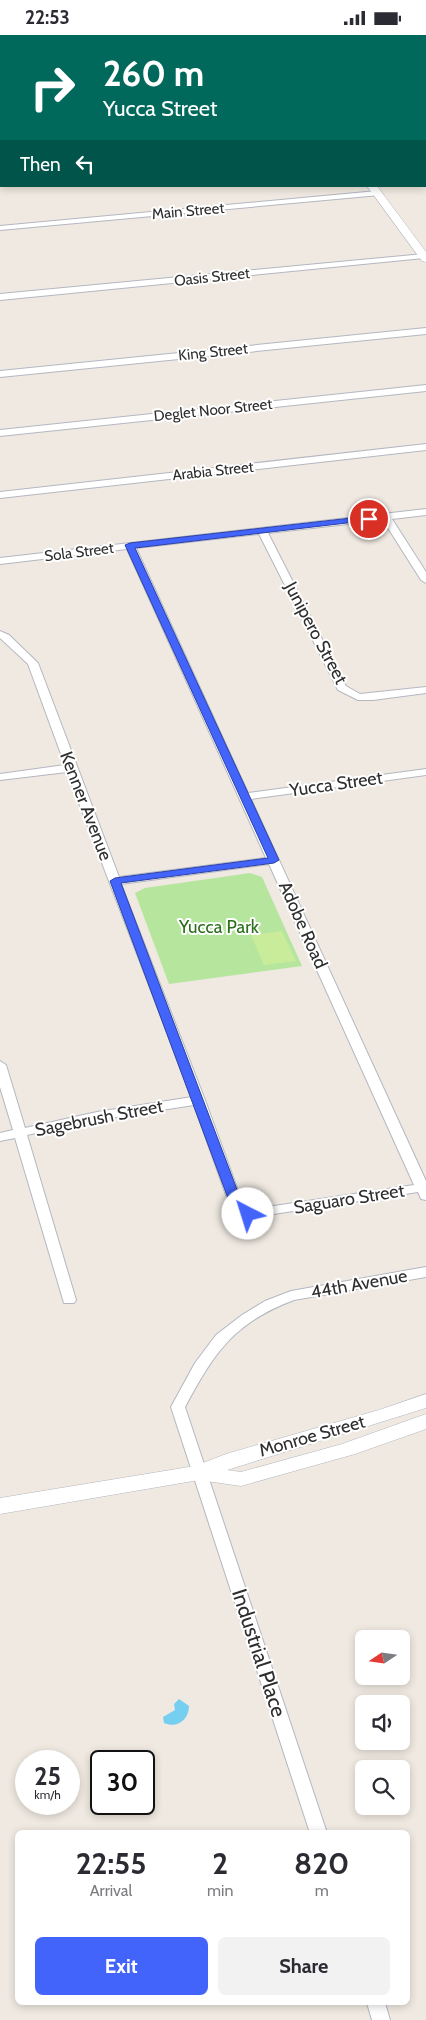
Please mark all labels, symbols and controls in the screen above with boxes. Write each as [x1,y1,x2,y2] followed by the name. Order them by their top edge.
[25,6,70,29] text: 22:53
[103,52,204,95] text: 260 m
[20,55,85,120] icon: right
[103,95,217,122] text: Yucca Street
[71,150,99,178] icon: left
[20,153,61,176] text: Then
[151,199,225,223] street label: Main Street
[173,264,251,290] street label: Oasis Street
[177,339,249,365] street label: King Street
[153,395,273,425] street label: Deglet Noor Street
[171,458,255,484] street label: Arabia Street
[348,498,390,540] pin
[355,505,383,533] icon: arrive
[43,539,115,565] street label: Sola Street
[279,577,352,688] street label: Junipero Street
[55,748,117,864] street label: Kenner Avenue
[287,767,384,802] street label: Yucca Street
[274,878,332,972] street label: Adobe Road
[178,916,260,938] park label: Yucca Park
[33,1095,165,1141] street label: Sagebrush Street
[292,1179,406,1219] street label: Saguaro Street
[221,1187,273,1239] position arrow
[309,1265,409,1303] street label: 44th Avenue
[256,1410,368,1462] street label: Monroe Street
[227,1586,292,1720] street label: Industrial Place
[355,1630,410,1685] north arrow
[355,1630,410,1815] map controls
[355,1695,410,1750] button: sound
[90,1750,155,1815] speed limit sign: 30
[355,1760,410,1815] button: search
[34,1761,61,1791] text: 25
[34,1787,61,1802] text: km/h
[76,1845,146,1882] text: 22:55
[212,1845,228,1882] text: 2
[294,1845,349,1882] text: 820
[90,1881,132,1900] text: Arrival
[207,1881,233,1900] text: min
[315,1881,329,1900] text: m
[35,1937,208,1995] button: Exit
[218,1937,390,1995] button: Share

